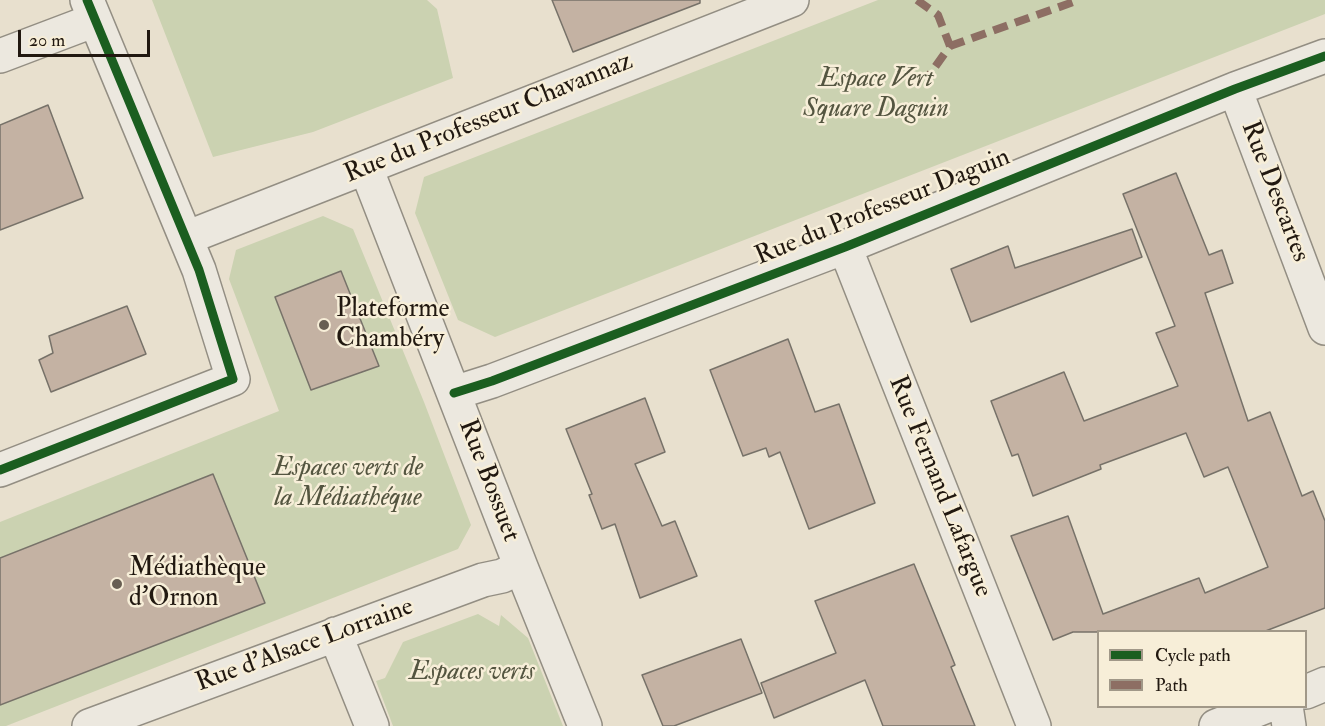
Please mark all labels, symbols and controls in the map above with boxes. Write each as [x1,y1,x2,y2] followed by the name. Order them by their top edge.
[21,18,153,56] scale bar
[29,29,65,52] text: 20 m
[340,47,638,191] street label: Rue du Professeur Chavannaz
[803,64,949,125] park label: Espace Vert Square Daguin
[1233,117,1315,267] street label: Rue Descartes
[751,143,1015,273] street label: Rue du Professeur Daguin
[336,294,449,356] place label: Plateforme Chambéry
[317,318,331,332] marker: Plateforme Chambéry
[880,372,998,602] street label: Rue Fernand Lafargue
[450,416,526,546] street label: Rue Bossuet
[273,453,423,514] park label: Espaces verts de la Médiathéque
[129,553,266,614] place label: Médiathèque d’Ornon
[110,577,124,591] marker: Médiathèque d’Ornon
[192,592,418,700] street label: Rue d'Alsace Lorraine
[1097,630,1307,708] legend
[1155,644,1231,667] text: Cycle path
[409,657,535,689] park label: Espaces verts
[1155,674,1188,697] text: Path

